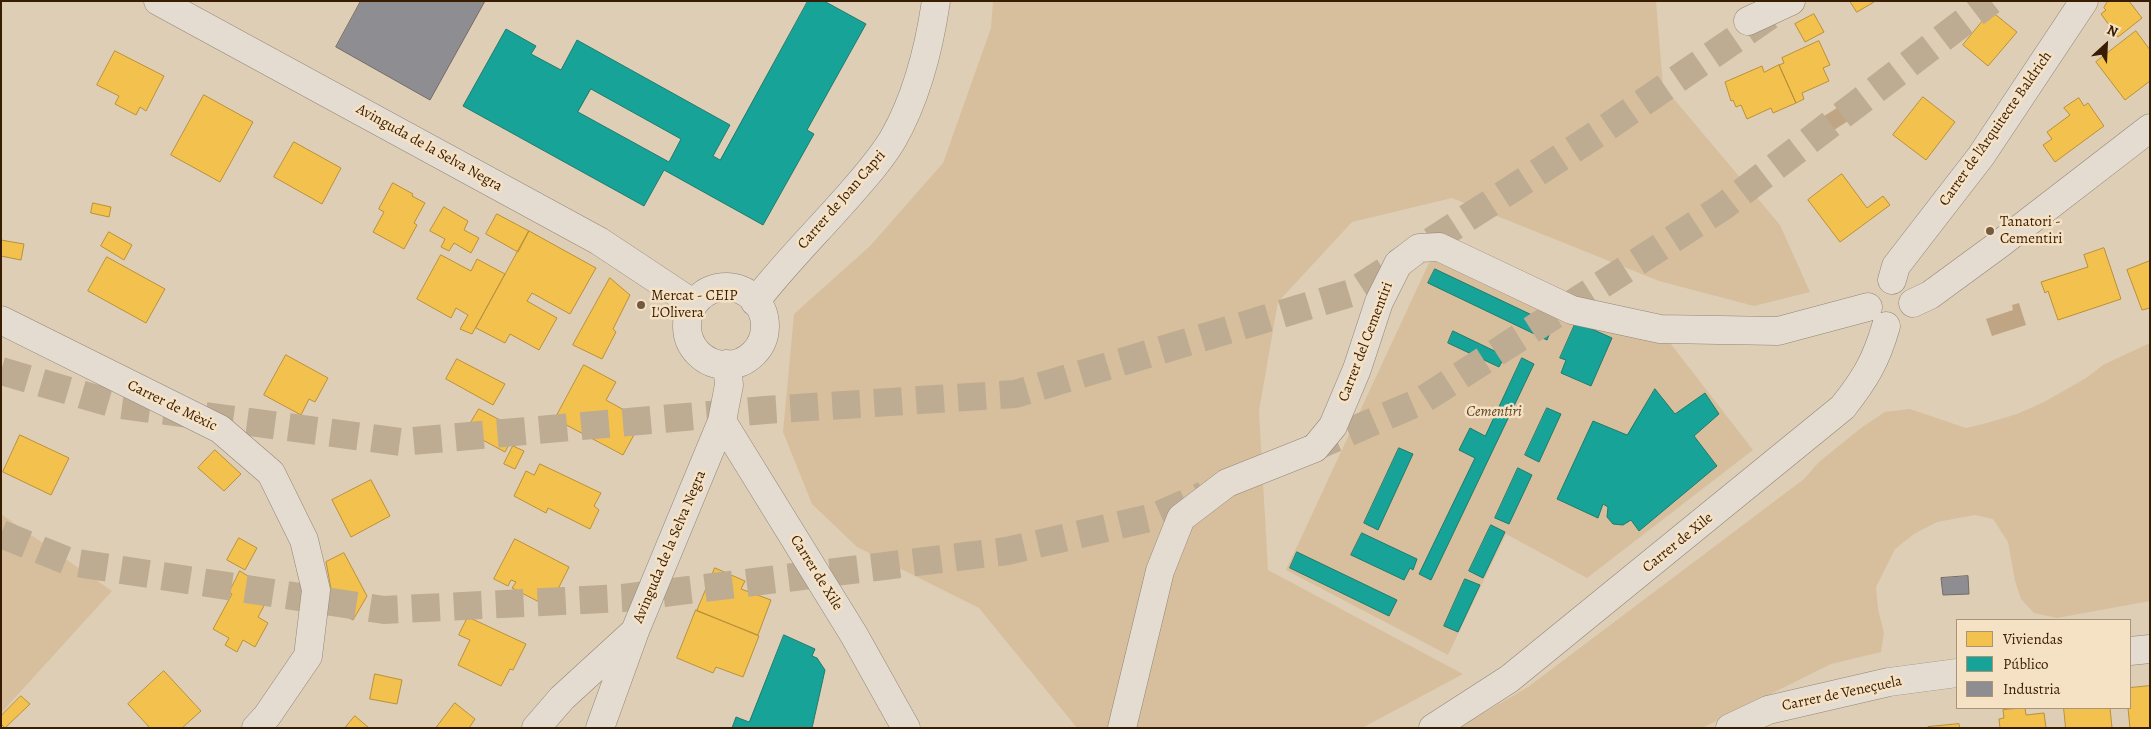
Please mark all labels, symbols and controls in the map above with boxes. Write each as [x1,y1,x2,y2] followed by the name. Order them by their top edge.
[2081,20,2131,70] north arrow
[2104,20,2121,42] text: N
[1936,48,2056,210] street label: Carrer de l'Arquitecte Baldrich
[353,100,505,196] street label: Avinguda de la Selva Negra
[794,147,890,253] street label: Carrer de Joan Capri
[2000,213,2062,248] place label: Tanatori - Cementiri
[1984,225,1996,237] marker: Tanatori - Cementiri
[1335,280,1397,404] street label: Carrer del Cementiri
[651,287,737,322] place label: Mercat - CEIP L'Olivera
[635,299,647,311] marker: Mercat - CEIP L'Olivera
[124,377,220,435] street label: Carrer de Mèxic
[1466,403,1522,421] park label: Cementiri
[630,468,710,626] street label: Avinguda de la Selva Negra
[1639,509,1717,577] street label: Carrer de Xile
[786,532,846,614] street label: Carrer de Xile
[1956,619,2131,709] legend
[2003,629,2063,649] text: Viviendas
[2003,654,2049,674] text: Público
[1780,672,1904,716] street label: Carrer de Veneçuela
[2003,679,2061,699] text: Industria

